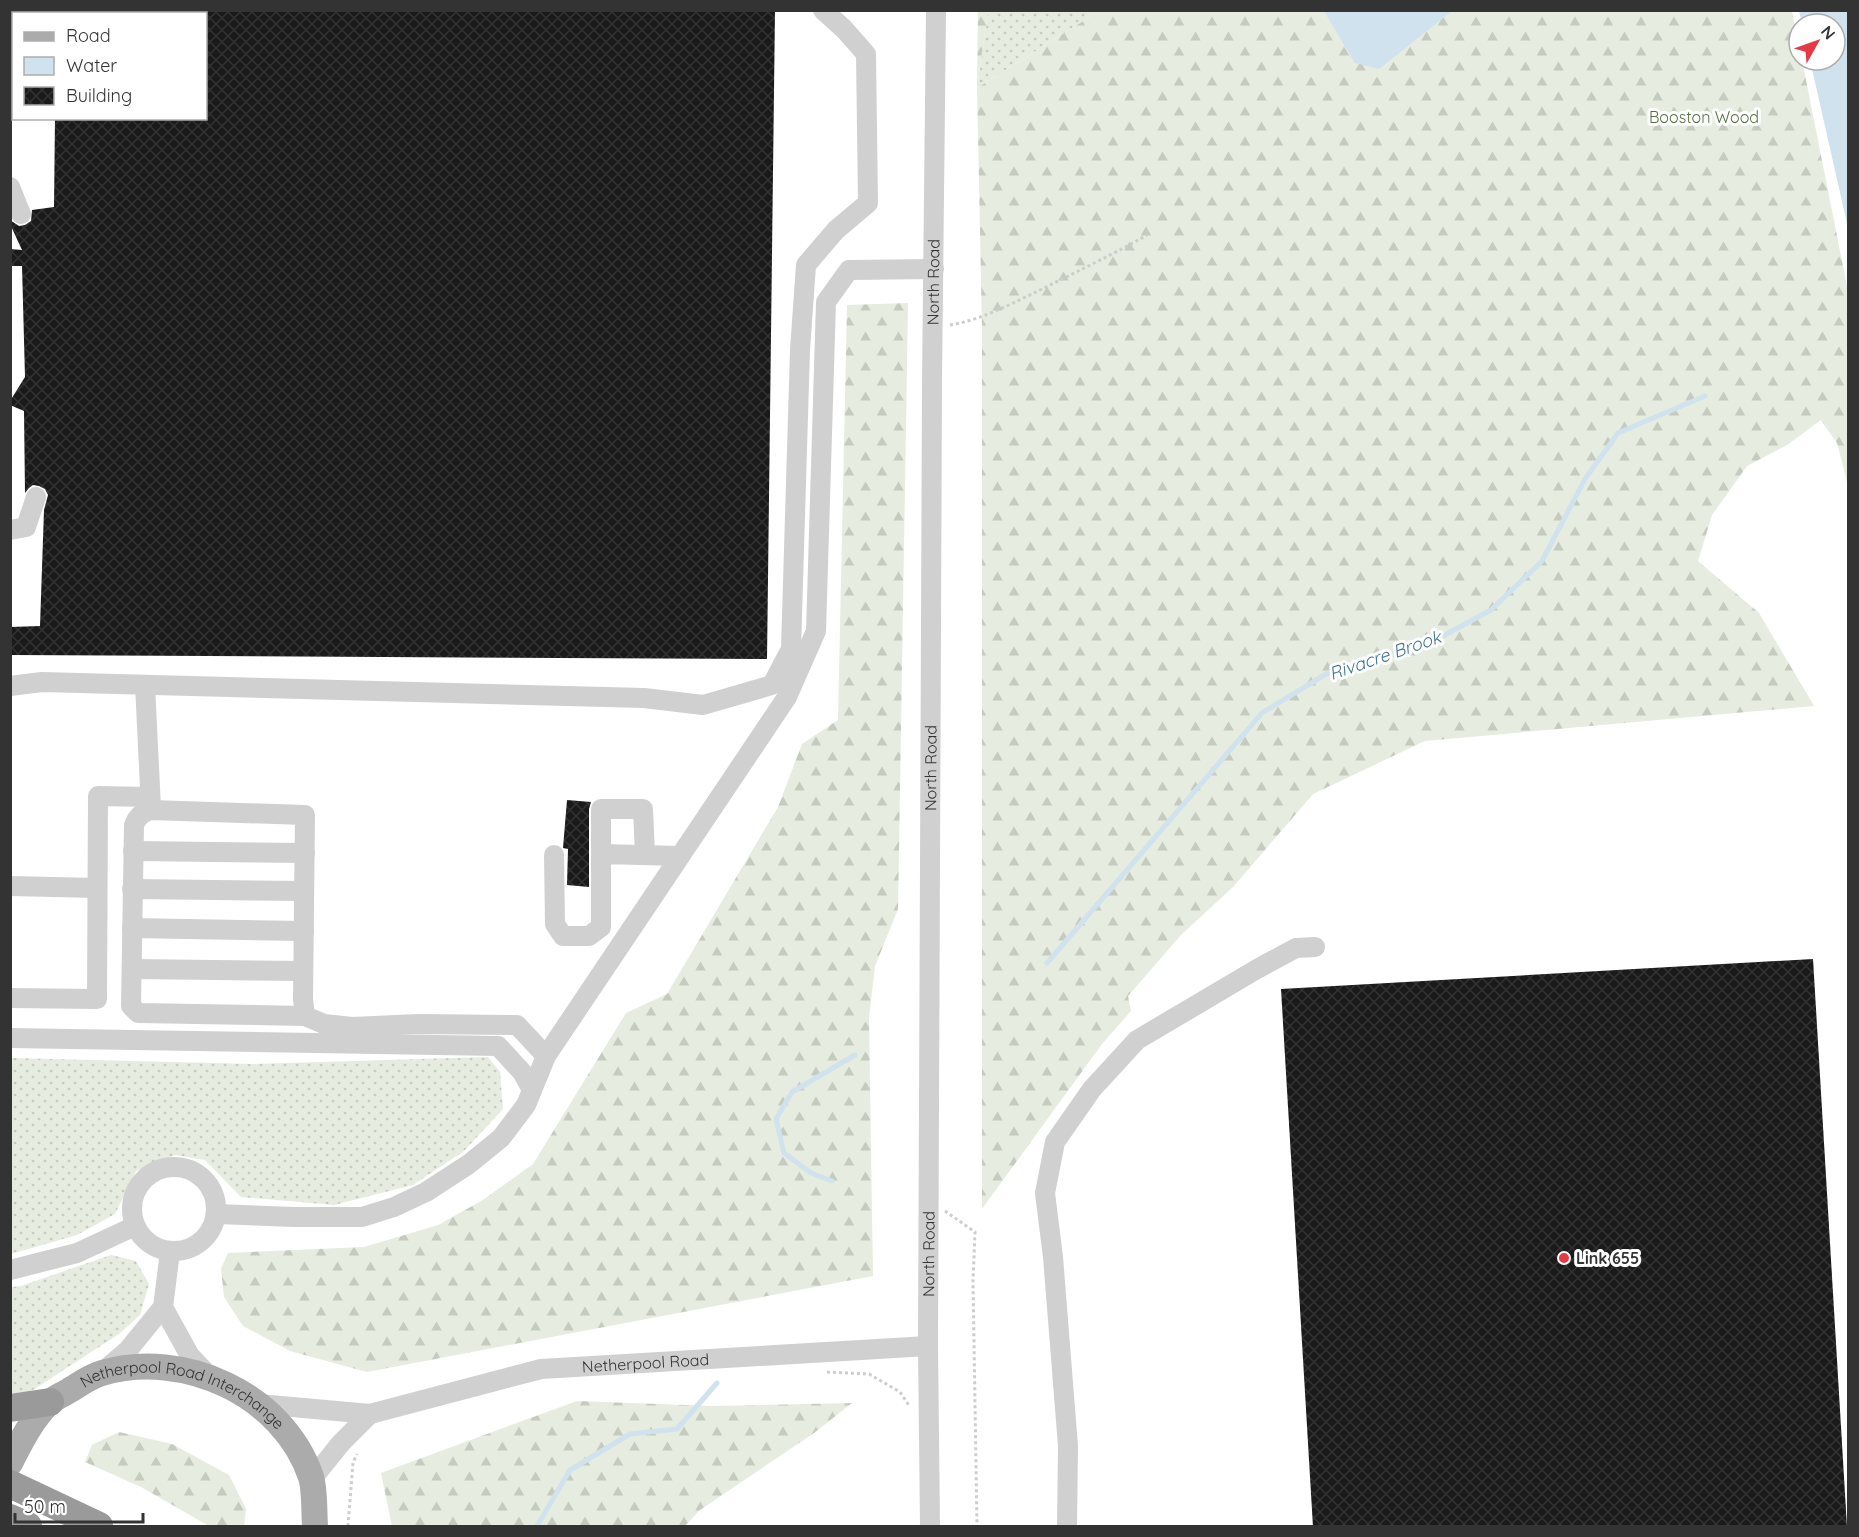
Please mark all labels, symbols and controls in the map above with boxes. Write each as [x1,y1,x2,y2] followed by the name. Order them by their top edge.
[12,12,207,120] legend
[1787,12,1847,72] north arrow
[1817,21,1840,43] text: N
[66,24,111,47] text: Road
[66,54,117,77] text: Water
[66,84,132,107] text: Building
[1649,107,1759,127] park label: Booston Wood
[923,239,944,325] street label: North Road
[1326,625,1445,685] water label: Rivacre Brook
[920,725,941,811] street label: North Road
[918,1211,939,1297] street label: North Road
[1576,1248,1639,1268] place label: Link 655
[1557,1251,1571,1265] marker: Link 655
[581,1349,710,1377] street label: Netherpool Road
[76,1357,289,1433] street label: Netherpool Road Interchange
[15,1486,142,1524] scale bar
[24,1495,66,1518] text: 50 m

